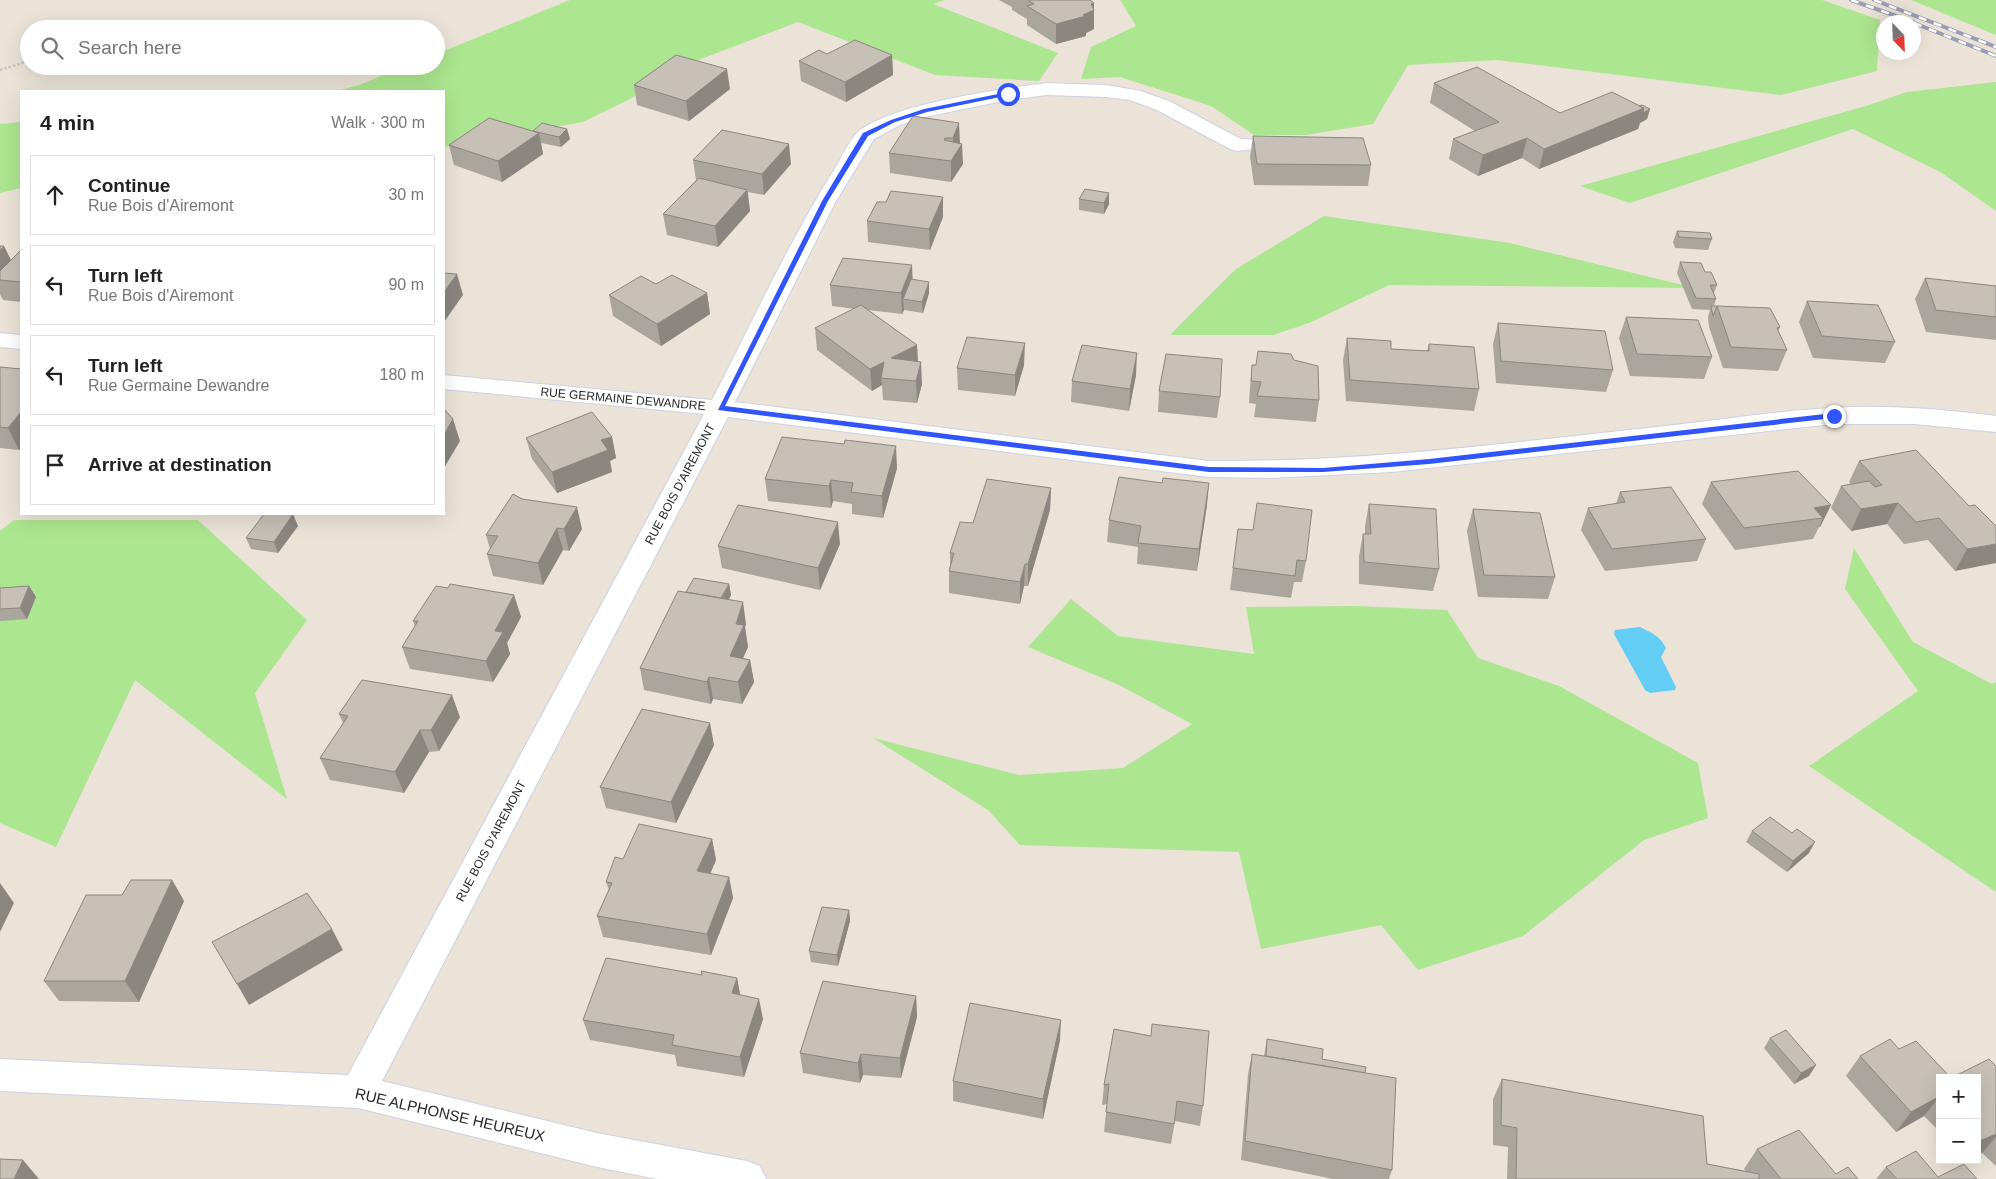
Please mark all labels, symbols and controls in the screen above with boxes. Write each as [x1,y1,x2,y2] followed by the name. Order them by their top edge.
[1876,15,1921,60] north arrow
[20,20,445,75] search box
[38,34,66,62] icon: search
[78,37,182,58] text: Search here
[997,83,1020,106] route start
[40,111,95,134] text: 4 min
[331,114,425,131] text: Walk · 300 m
[88,175,170,196] text: Continue
[41,181,69,209] icon: ahead
[388,186,424,203] text: 30 m
[88,197,233,214] text: Rue Bois d'Airemont
[88,265,163,286] text: Turn left
[41,271,69,299] icon: left
[388,276,424,293] text: 90 m
[88,287,233,304] text: Rue Bois d'Airemont
[88,355,163,376] text: Turn left
[41,361,69,389] icon: left
[380,366,424,383] text: 180 m
[88,377,269,394] text: Rue Germaine Dewandre
[540,385,706,413] street label: RUE GERMAINE DEWANDRE
[1823,405,1846,428] route end
[642,421,718,547] street label: RUE BOIS D'AIREMONT
[41,451,69,479] icon: arrive
[88,454,272,475] text: Arrive at destination
[453,778,529,904] street label: RUE BOIS D'AIREMONT
[1936,1074,1981,1164] map controls
[1936,1074,1981,1119] button: +
[354,1084,547,1145] street label: RUE ALPHONSE HEUREUX
[1936,1119,1981,1164] button: −

